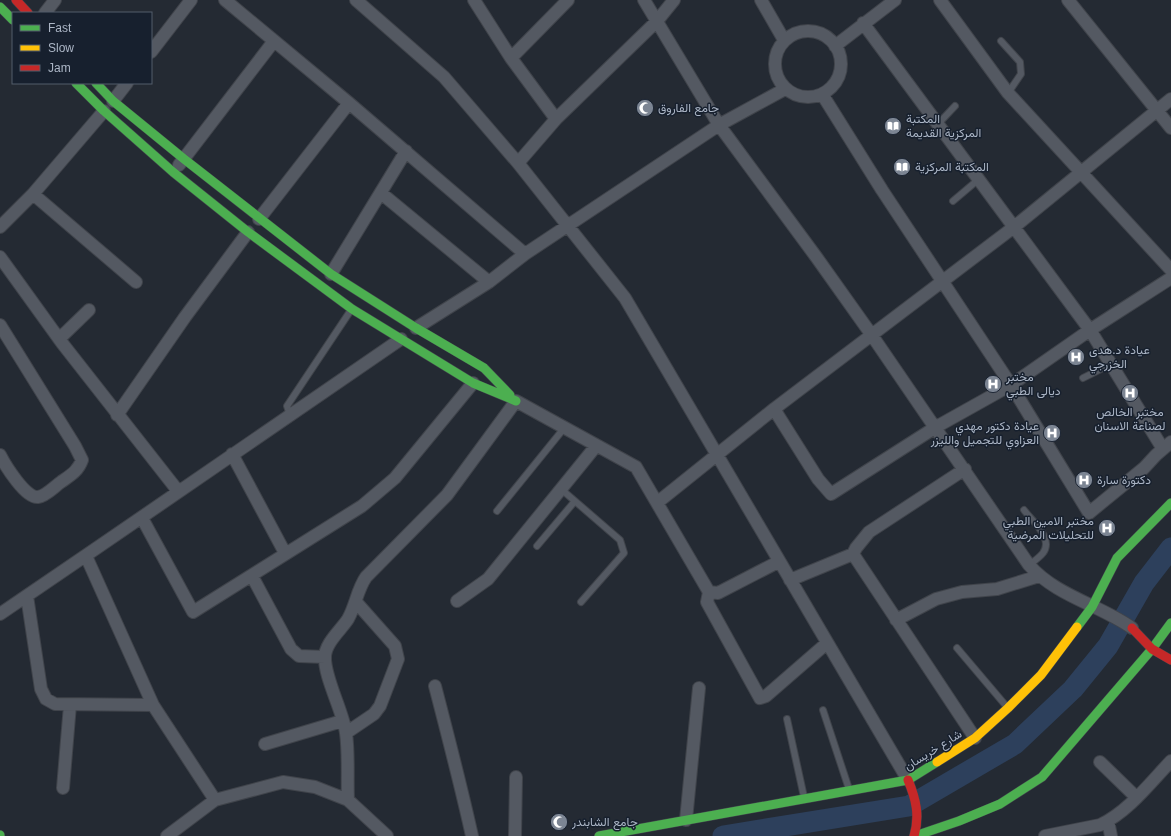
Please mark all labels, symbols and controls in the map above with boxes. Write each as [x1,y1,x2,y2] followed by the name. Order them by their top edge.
[12,12,152,84] legend
[48,21,72,35] text: Fast
[48,41,74,55] text: Slow
[48,61,71,75] text: Jam
[635,98,655,118] mosque icon: جامع الفاروق
[658,101,719,117] place label: جامع الفاروق
[906,112,981,141] place label: المكتبة المركزية القديمة
[883,116,903,136] library icon: المكتبة المركزية القديمة
[892,157,912,177] library icon: المكتبة المركزية
[915,160,989,175] place label: المكتبة المركزية
[1089,343,1150,374] place label: عيادة د.هدى الخزرجي
[1066,347,1086,367] hospital icon: عيادة د.هدى الخزرجي
[1005,370,1061,401] place label: مختبر ديالى الطبي
[983,374,1003,394] hospital icon: مختبر ديالى الطبي
[1120,383,1140,403] hospital icon: مختبر الخالص لصناعة الاسنان
[1094,405,1166,433] place label: مختبر الخالص لصناعة الاسنان
[930,419,1039,450] place label: عيادة دكتور مهدي العزاوي للتجميل والليزر
[1042,423,1062,443] hospital icon: عيادة دكتور مهدي العزاوي للتجميل والليزر
[1074,470,1094,490] hospital icon: دكتورة سارة
[1097,473,1151,488] place label: دكتورة سارة
[1003,514,1094,543] place label: مختبر الامين الطبي للتحليلات المرضية
[1097,518,1117,538] hospital icon: مختبر الامين الطبي للتحليلات المرضية
[902,727,965,775] street label: شارع خريسان
[549,812,569,832] mosque icon: جامع الشابندر
[571,815,638,831] place label: جامع الشابندر

